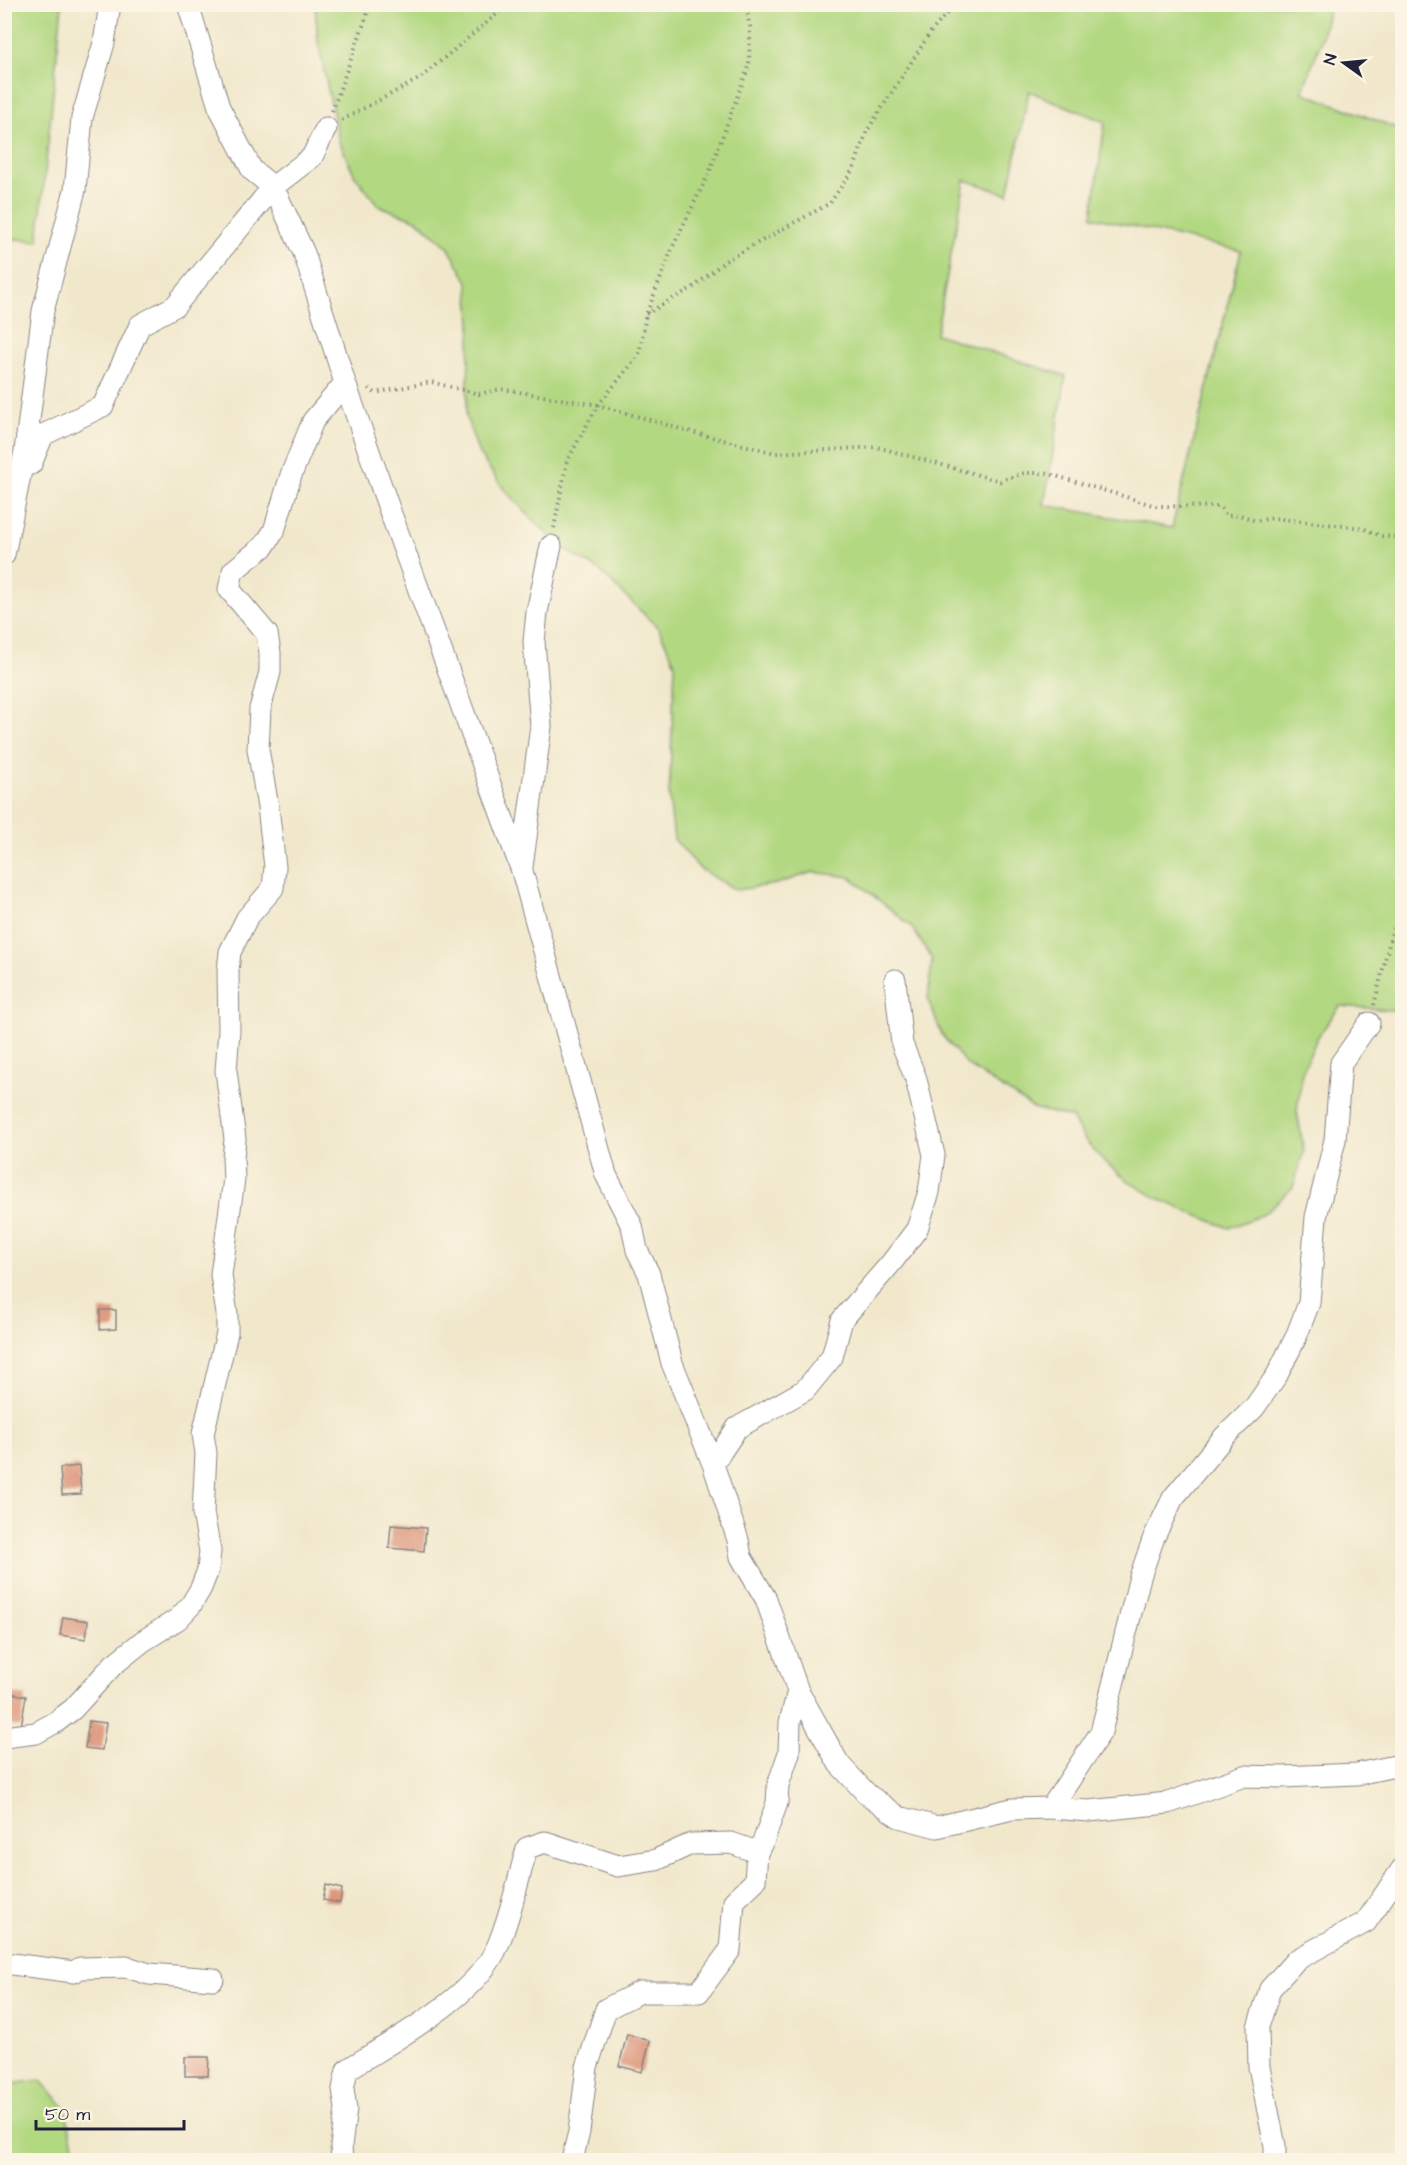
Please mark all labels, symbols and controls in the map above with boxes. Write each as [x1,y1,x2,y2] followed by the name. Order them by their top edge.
[1314,33,1374,93] north arrow
[1319,52,1342,67] text: N
[36,2093,184,2131] scale bar
[45,2102,90,2127] text: 50 m

